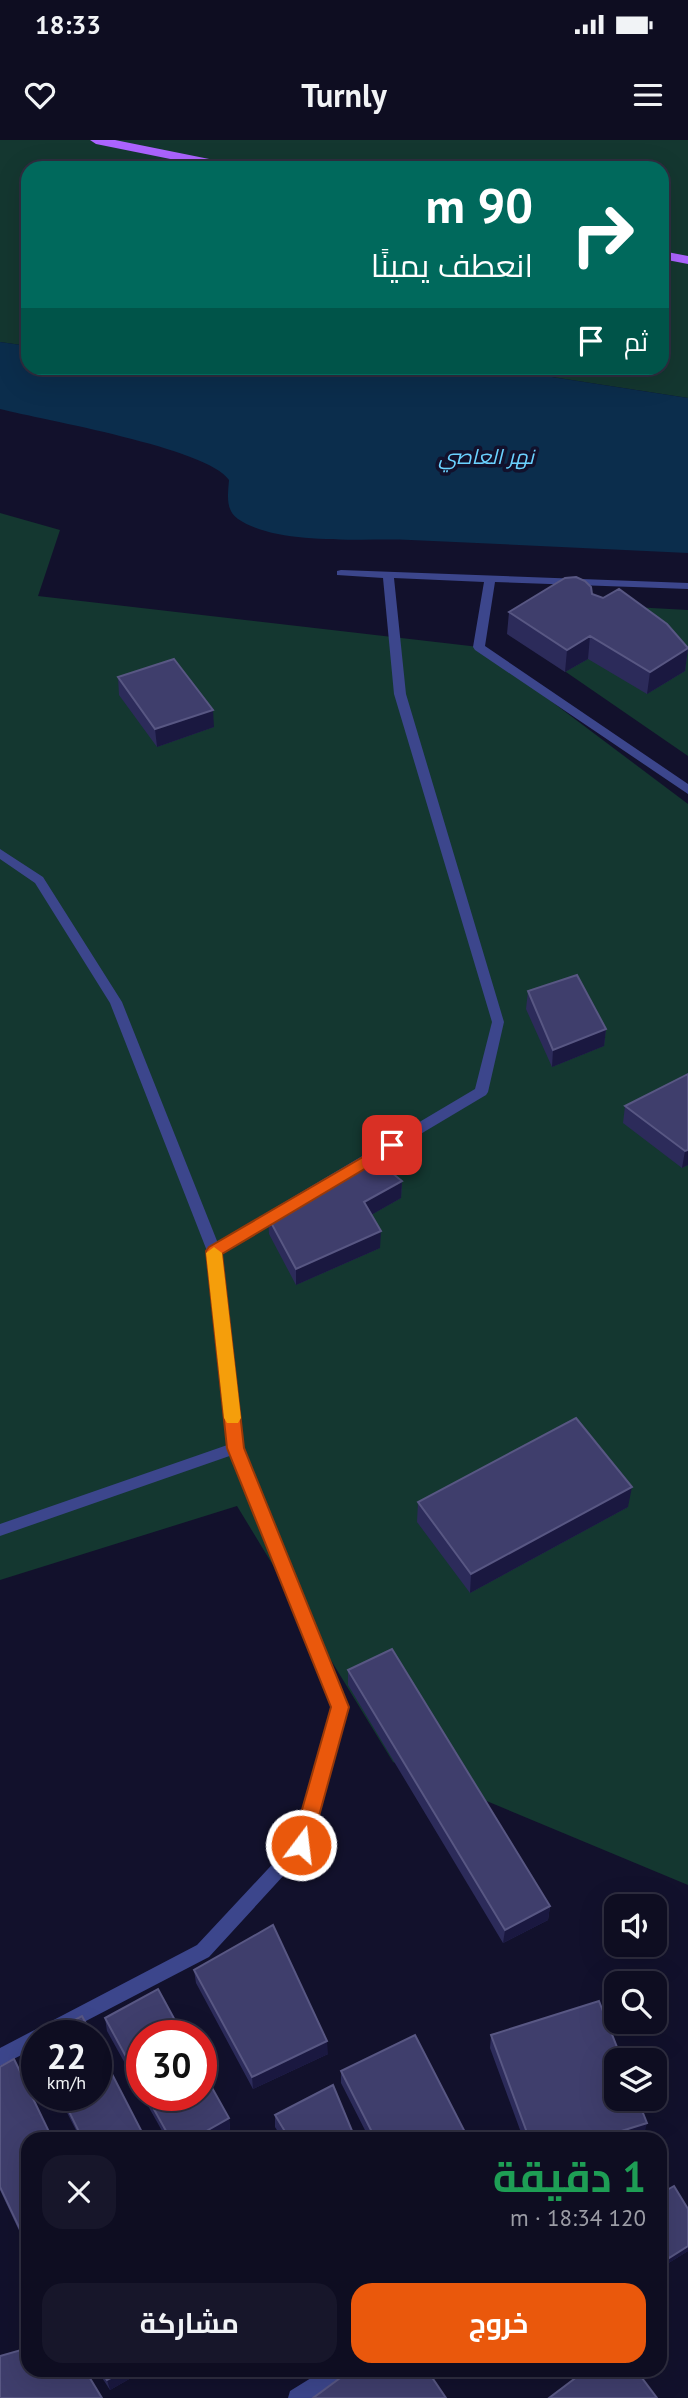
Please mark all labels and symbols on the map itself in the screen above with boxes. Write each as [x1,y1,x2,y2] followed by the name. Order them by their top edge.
[438,443,536,473] water label: نهر العاصي
[362,1115,422,1175] pin
[264,1808,338,1882] position arrow
[126,2020,217,2111] speed limit sign: 30

